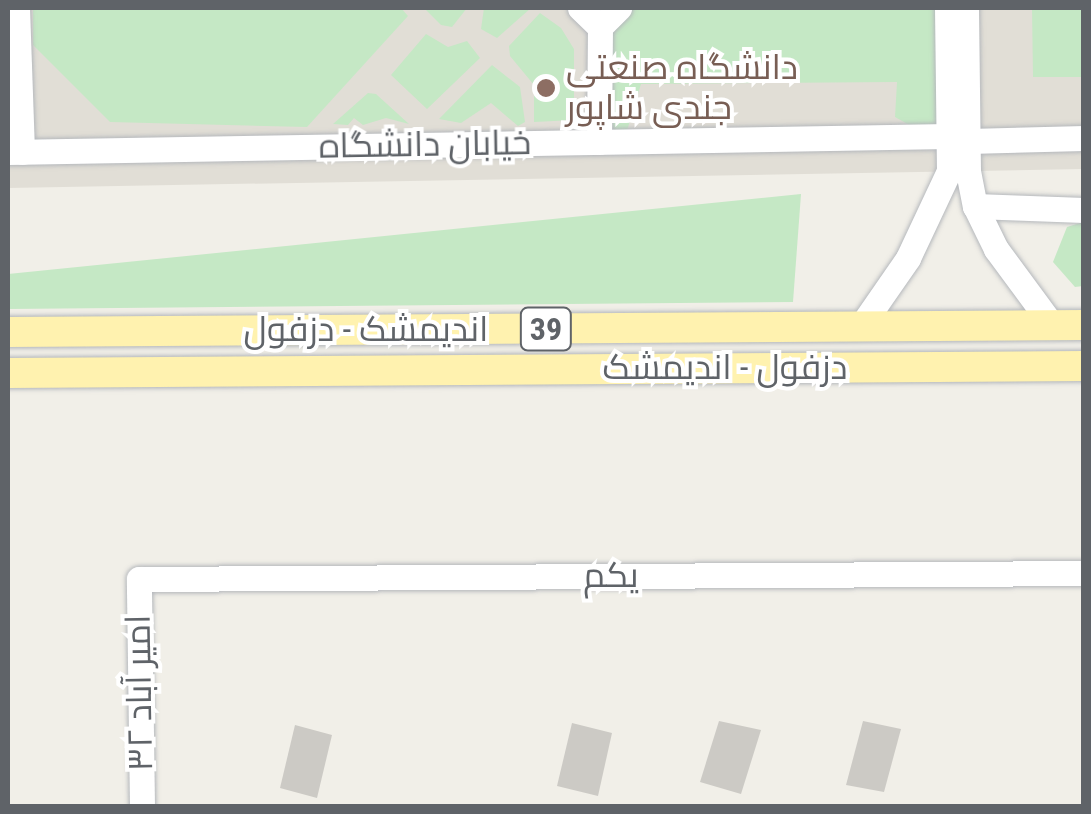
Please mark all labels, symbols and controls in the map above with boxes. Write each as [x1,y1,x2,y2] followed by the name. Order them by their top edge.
[566,47,798,129] place label: دانشگاه صنعتی جندی شاپور
[535,77,557,99] marker: دانشگاه صنعتی جندی شاپور
[318,122,532,168] street label: خیابان دانشگاه
[518,302,574,356] road number: 39
[244,309,488,351] street label: اندیمشک - دزفول
[603,347,847,389] street label: دزفول - اندیمشک
[583,555,639,597] street label: یکم
[118,614,162,772] street label: ۳۲ امیر آباد

